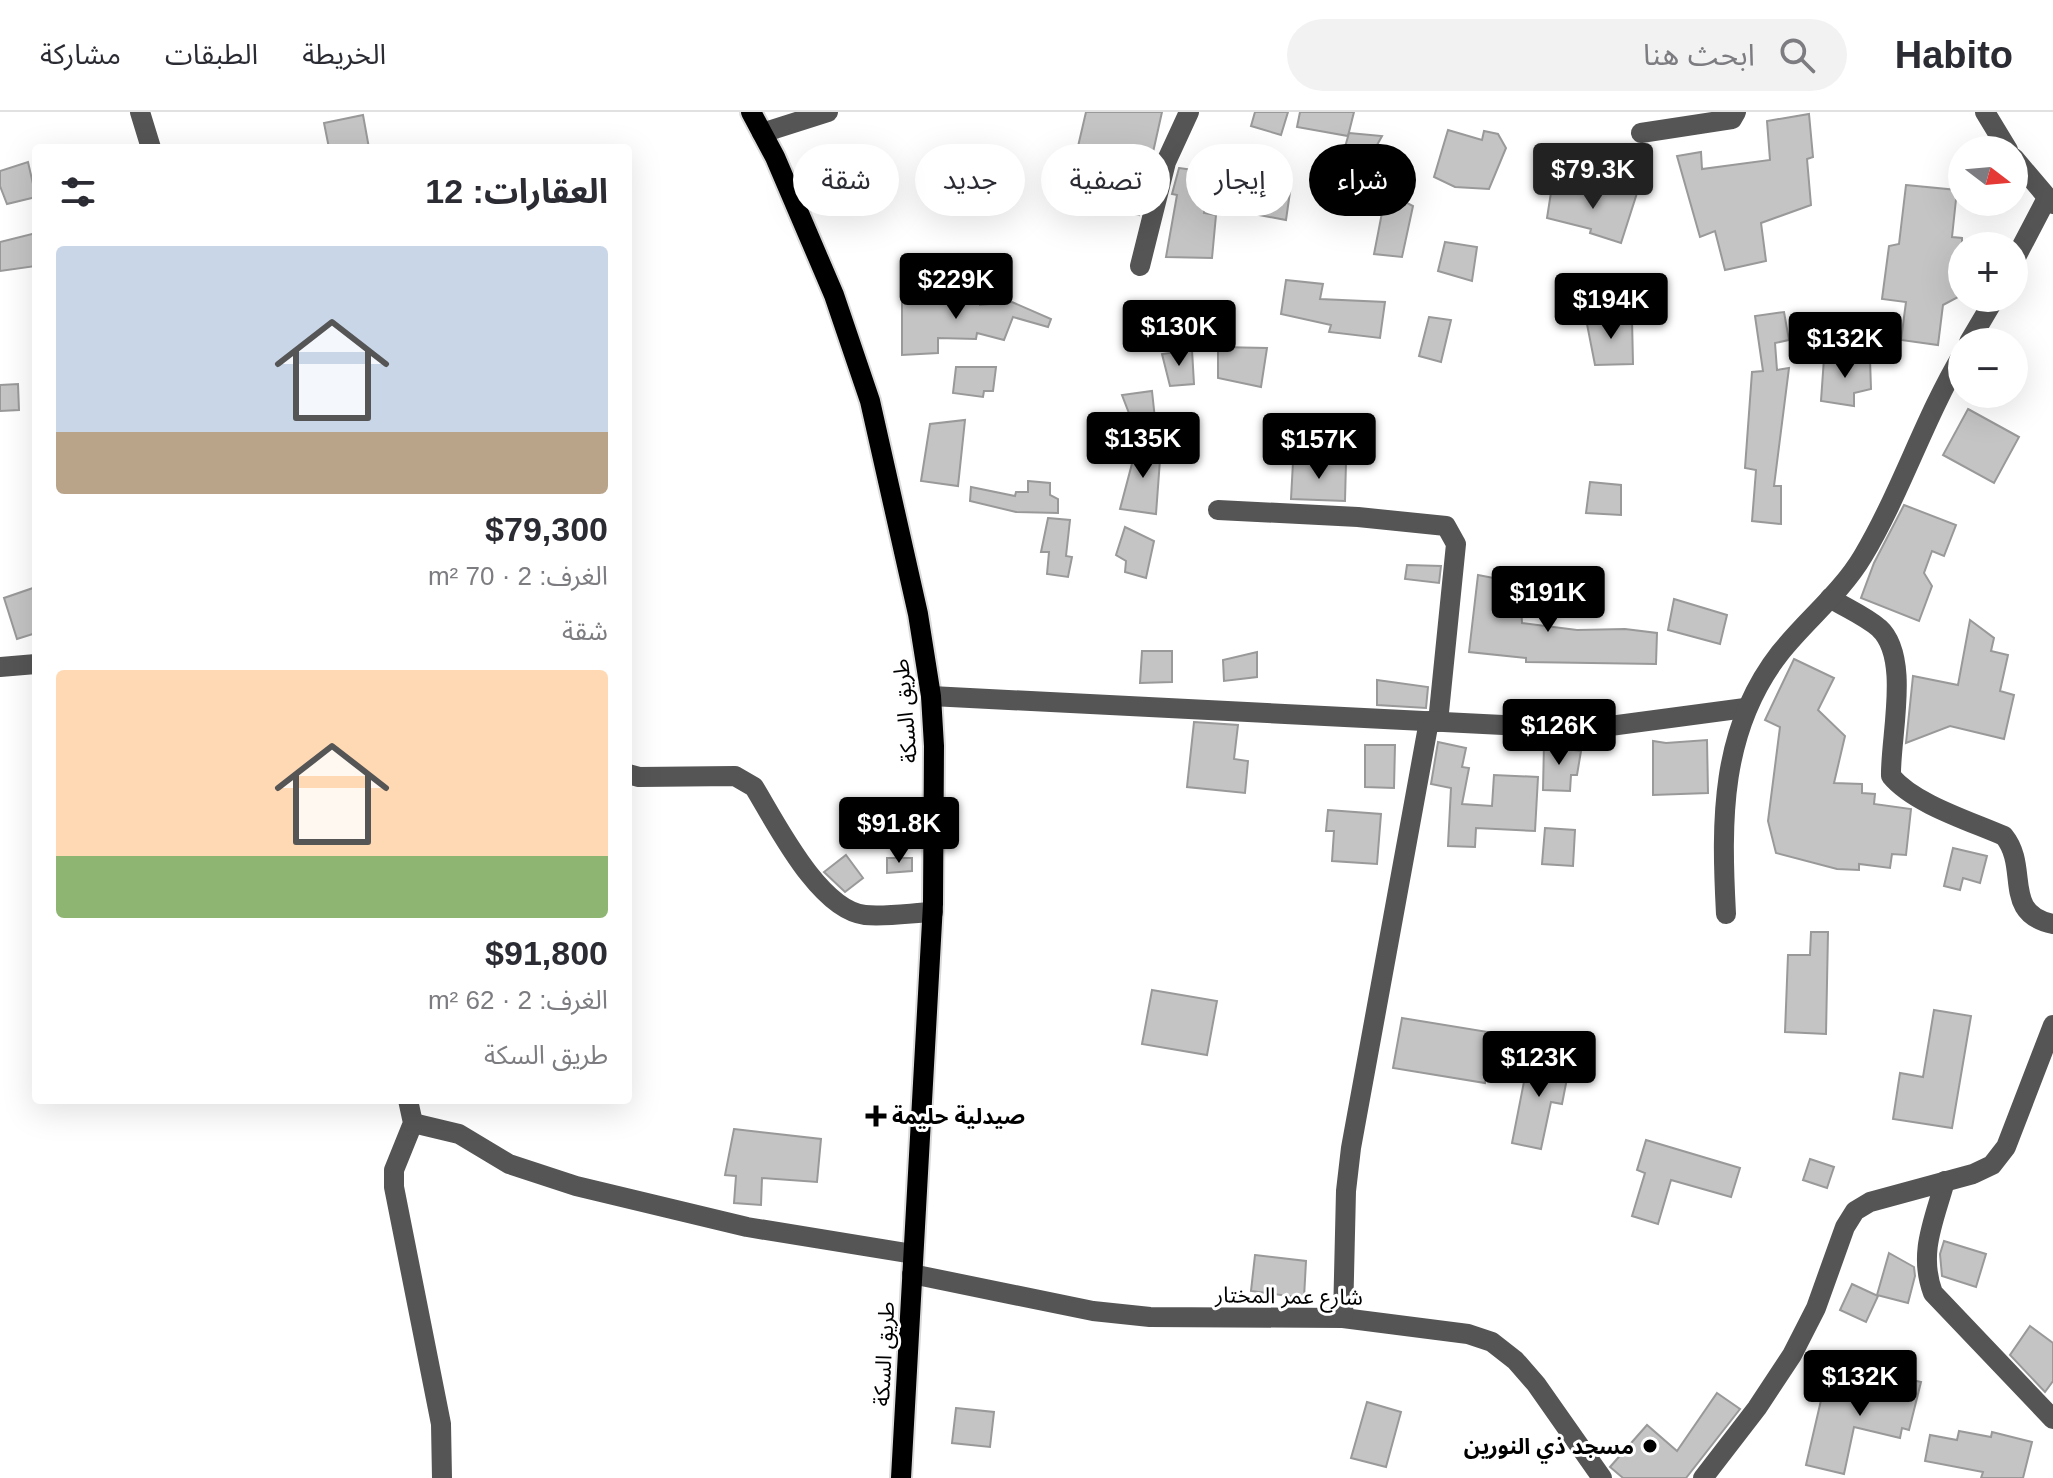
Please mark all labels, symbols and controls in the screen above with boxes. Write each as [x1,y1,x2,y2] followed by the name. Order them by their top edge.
[1287,19,1847,91] search box
[1775,33,1819,77] icon: search
[1895,34,2013,76] text: Habito
[1643,38,1755,71] text: ابحث هنا
[40,39,121,70] text: مشاركة
[165,39,258,70] text: الطبقات
[302,39,386,70] text: الخريطة
[1948,136,2028,216] north arrow
[1948,136,2028,408] map controls
[1528,143,1658,211] pin: $79.3K
[793,144,899,216] chip: شقة
[915,144,1025,216] chip: جديد
[1041,144,1170,216] chip: تصفية
[1186,144,1293,216] chip: إيجار
[1309,144,1416,216] chip: شراء
[1551,154,1635,184] text: $79.3K
[56,170,100,214] icon: filters
[425,172,608,210] text: العقارات: 12
[1948,232,2028,312] button: +
[900,253,1012,321] pin: $229K
[918,264,994,294] text: $229K
[1555,273,1667,341] pin: $194K
[1573,284,1649,314] text: $194K
[260,298,404,442] icon: home
[1123,300,1235,368] pin: $130K
[1141,311,1217,341] text: $130K
[1789,312,1901,380] pin: $132K
[1807,323,1883,353] text: $132K
[1948,328,2028,408] button: −
[1087,412,1199,480] pin: $135K
[1263,413,1375,481] pin: $157K
[1105,423,1181,453] text: $135K
[1281,424,1357,454] text: $157K
[485,510,608,548] text: $79,300
[428,561,608,591] text: الغرف: 2 · 70 m²
[1492,566,1604,634] pin: $191K
[1510,577,1586,607] text: $191K
[562,616,608,646] text: شقة
[888,658,923,764] street label: طريق السكة
[1503,699,1615,767] pin: $126K
[1521,710,1597,740] text: $126K
[260,722,404,866] icon: home
[834,797,964,865] pin: $91.8K
[857,808,941,838] text: $91.8K
[485,934,608,972] text: $91,800
[428,985,608,1015] text: الغرف: 2 · 62 m²
[1483,1031,1595,1099] pin: $123K
[484,1040,608,1070] text: طريق السكة
[1501,1042,1577,1072] text: $123K
[892,1104,1025,1129] place label: صيدلية حليمة
[867,1107,885,1125] marker: صيدلية حليمة
[1214,1282,1363,1314] street label: شارع عمر المختار
[869,1301,900,1407] street label: طريق السكة
[1804,1350,1916,1418] pin: $132K
[1822,1361,1898,1391] text: $132K
[1464,1434,1634,1464] place label: مسجد ذي النورين
[1641,1437,1659,1455] marker: مسجد ذي النورين

